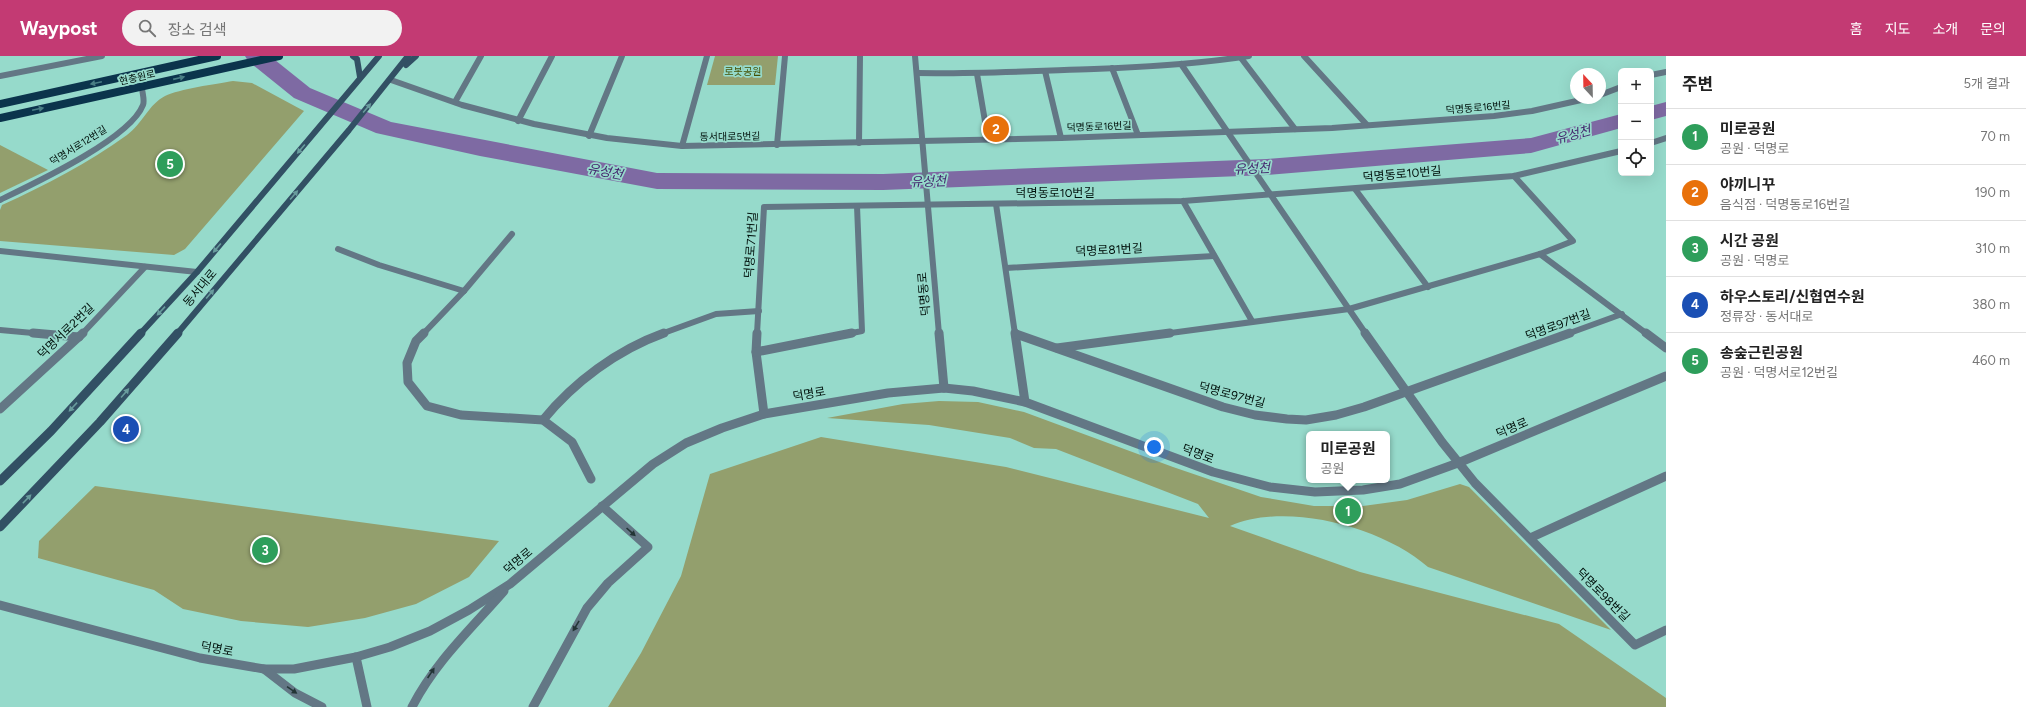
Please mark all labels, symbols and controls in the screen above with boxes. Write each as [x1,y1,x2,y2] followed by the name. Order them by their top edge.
[122,10,402,46] search box
[20,17,98,40] text: Waypost
[136,17,158,39] icon: search
[168,21,227,39] text: 장소 검색
[1850,21,1863,38] text: 홈
[1885,21,1910,38] text: 지도
[1932,21,1958,38] text: 소개
[1980,21,2006,38] text: 문의
[725,65,761,78] park label: 로봇공원
[118,67,157,88] street label: 현충원로
[1570,68,1606,104] north arrow
[1618,68,1654,176] map controls
[1618,68,1654,104] button: +
[1682,74,1713,94] text: 주변
[173,75,185,81] one-way arrow
[1963,76,2010,91] text: 5개 결과
[90,80,102,86] one-way arrow
[1445,98,1511,117] street label: 덕명동로16번길
[363,103,372,114] one-way arrow
[1618,104,1654,140] button: −
[32,106,44,112] one-way arrow
[983,114,1009,144] pin: 2
[1066,119,1132,134] street label: 덕명동로16번길
[1720,120,1775,138] text: 미로공원
[1554,122,1593,146] water label: 유성천
[47,123,109,168] street label: 덕명서로12번길
[699,129,761,144] street label: 동서대로5번길
[1692,129,1698,144] text: 1
[1980,129,2010,144] text: 70 m
[1618,140,1654,176] button: locate
[1720,141,1790,156] text: 공원 · 덕명로
[297,145,306,154] one-way arrow
[157,149,183,179] pin: 5
[1234,160,1271,177] water label: 유성천
[586,161,625,182] water label: 유성천
[1362,164,1442,184] street label: 덕명동로10번길
[910,173,947,190] water label: 유성천
[1720,176,1775,194] text: 야끼니꾸
[1691,185,1699,200] text: 2
[1975,185,2010,200] text: 190 m
[1016,186,1094,200] street label: 덕명동로10번길
[289,190,298,200] one-way arrow
[1720,197,1850,212] text: 음식점 · 덕명동로16번길
[742,211,760,279] street label: 덕명로71번길
[1720,232,1779,250] text: 시간 공원
[1075,241,1143,259] street label: 덕명로81번길
[1691,241,1699,256] text: 3
[1975,241,2010,256] text: 310 m
[212,243,221,254] one-way arrow
[1720,253,1790,268] text: 공원 · 덕명로
[180,267,220,309] street label: 동서대로
[915,271,933,317] street label: 덕명동로
[1720,288,1864,306] text: 하우스토리/신협연수원
[205,289,214,300] one-way arrow
[1691,297,1699,312] text: 4
[1972,297,2010,312] text: 380 m
[35,301,97,361] street label: 덕명서로2번길
[156,306,165,316] one-way arrow
[1523,307,1593,343] street label: 덕명로97번길
[1720,309,1813,324] text: 정류장 · 동서대로
[1720,344,1803,362] text: 송숲근린공원
[1691,353,1699,368] text: 5
[1972,353,2010,368] text: 460 m
[1720,365,1838,380] text: 공원 · 덕명서로12번길
[1197,379,1267,411] street label: 덕명로97번길
[791,384,827,404] street label: 덕명로
[121,388,130,398] one-way arrow
[68,402,77,412] one-way arrow
[113,414,139,444] pin: 4
[1494,415,1530,441] street label: 덕명로
[1306,431,1390,483] popup
[1144,437,1164,457] your location
[1320,440,1376,458] text: 미로공원
[1180,442,1216,466] street label: 덕명로
[1320,461,1344,476] text: 공원
[22,494,32,504] one-way arrow
[1335,496,1361,526] pin: 1
[626,527,636,537] one-way arrow
[252,535,278,565] pin: 3
[501,545,535,577] street label: 덕명로
[1574,566,1632,624] street label: 덕명로98번길
[572,621,580,631] one-way arrow
[199,639,235,659] street label: 덕명로
[427,668,435,678] one-way arrow
[287,686,297,694] one-way arrow

